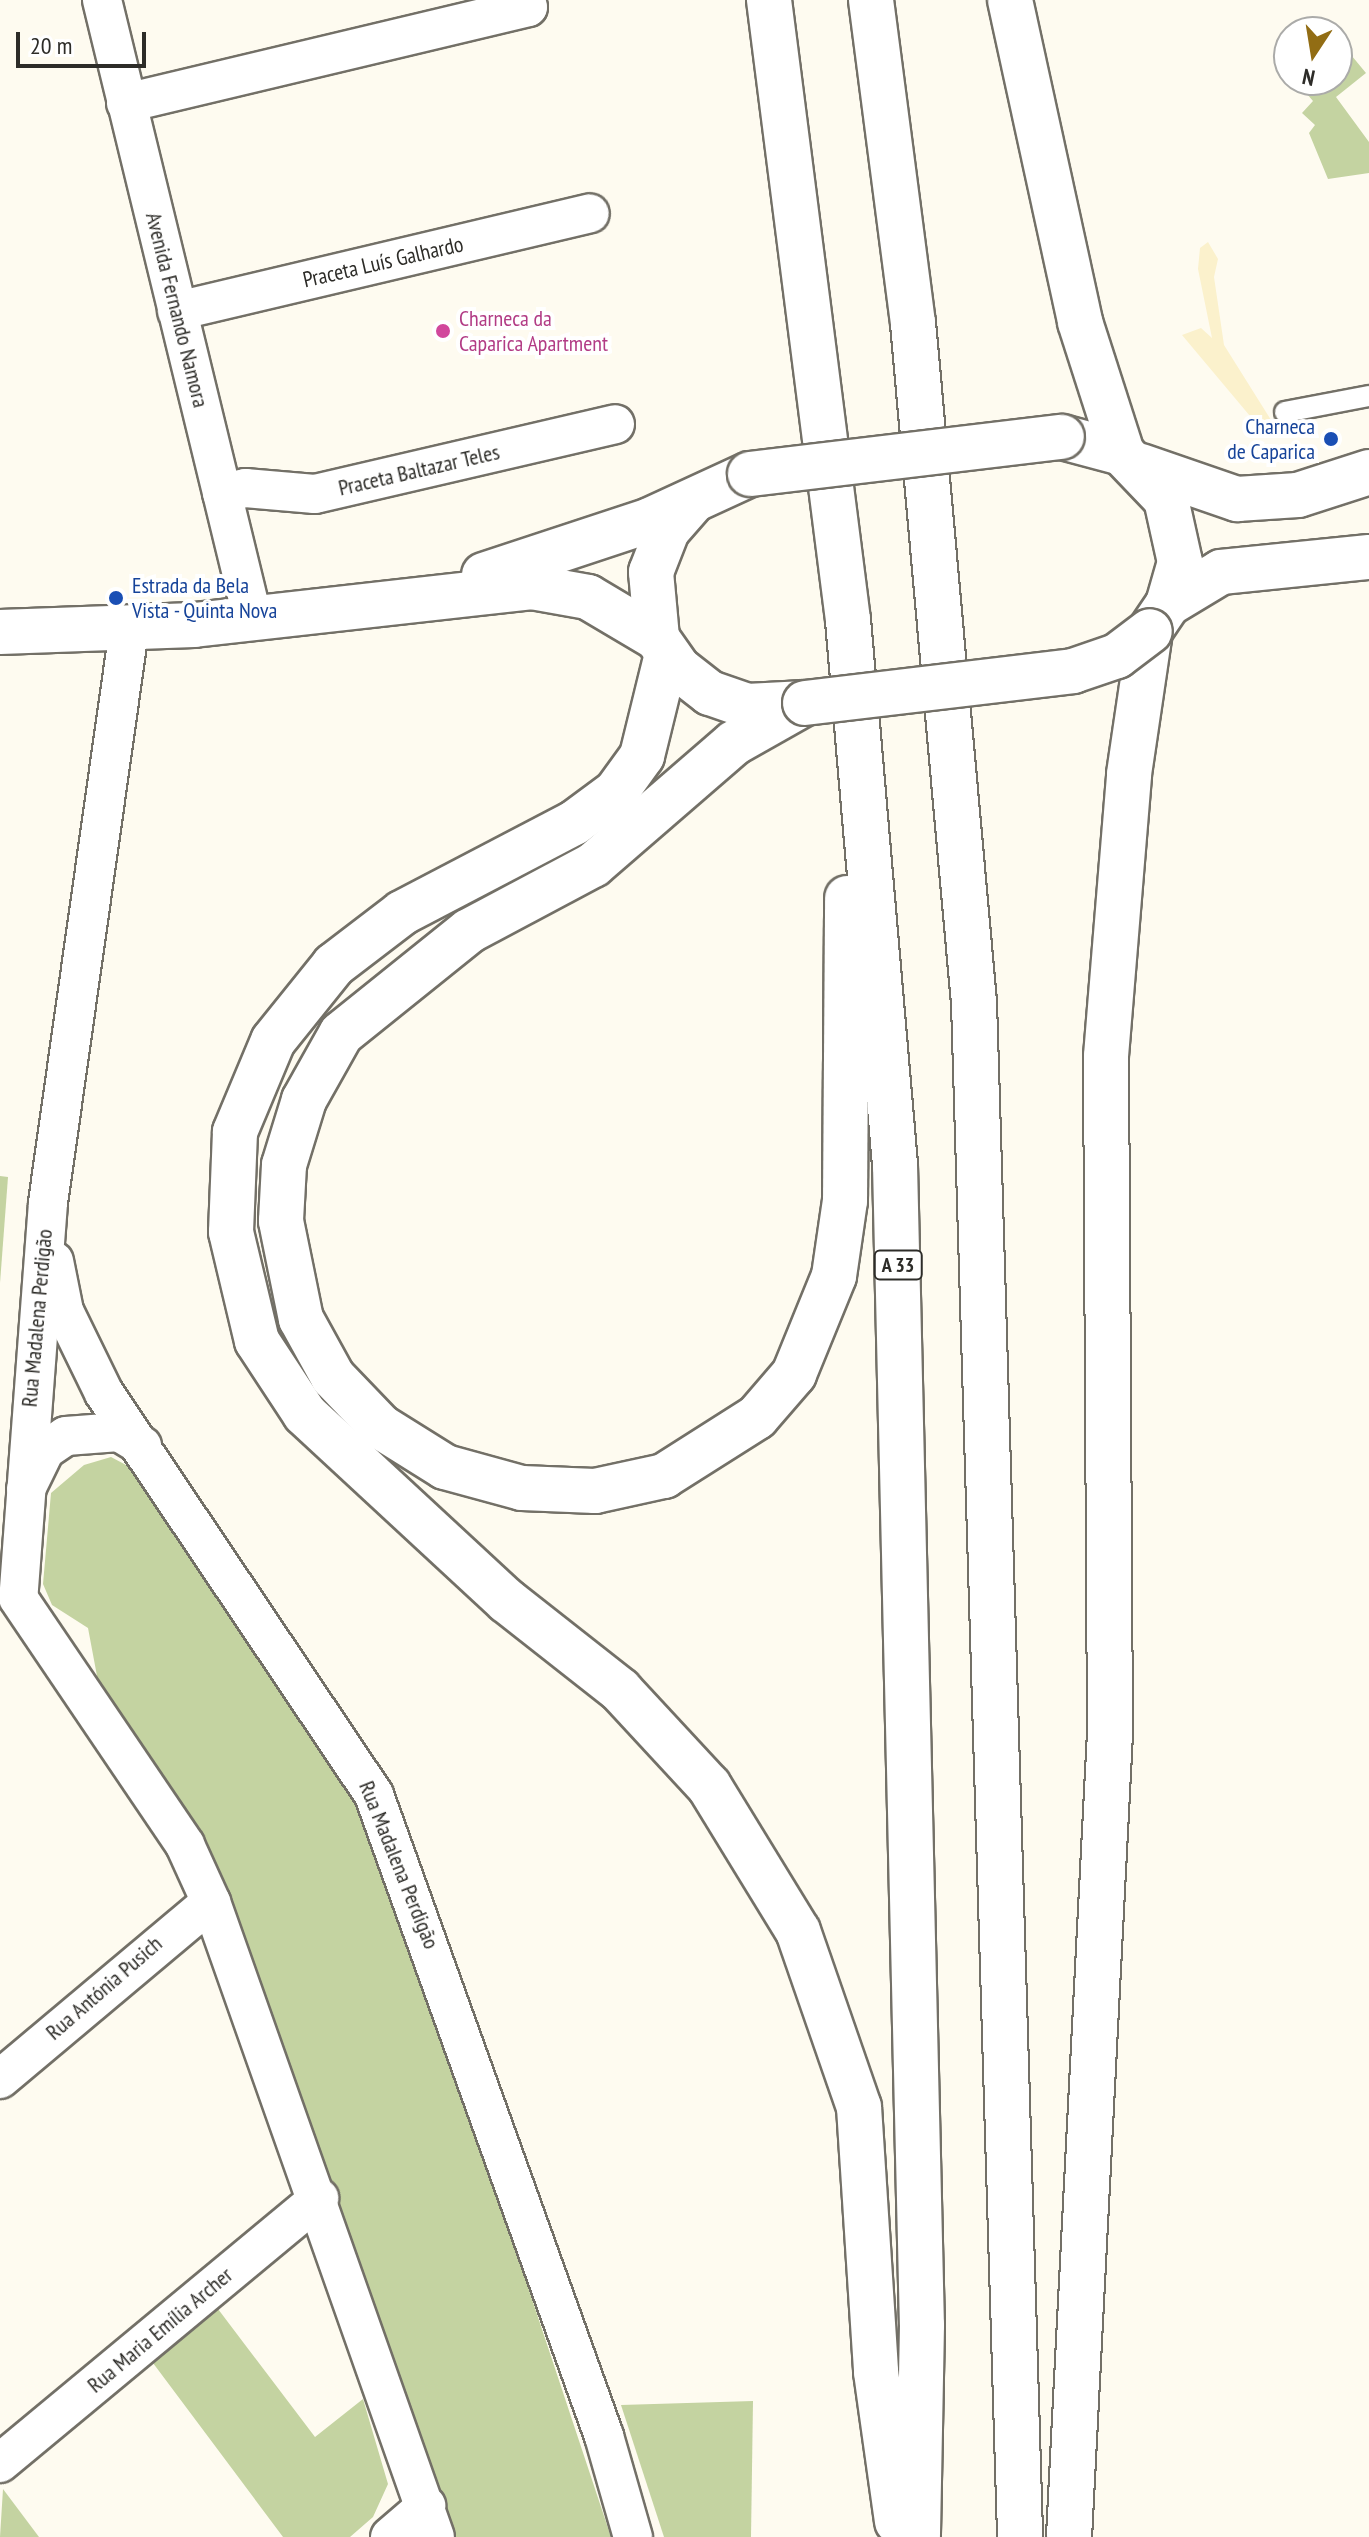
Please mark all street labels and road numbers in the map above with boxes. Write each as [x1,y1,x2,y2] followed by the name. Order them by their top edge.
[140,210,214,410] street label: Avenida Fernando Namora
[300,231,466,293] street label: Praceta Luís Galhardo
[336,439,502,501] street label: Praceta Baltazar Teles
[16,1228,58,1408] street label: Rua Madalena Perdigão
[872,1249,924,1281] road number: A 33
[353,1777,445,1953] street label: Rua Madalena Perdigão
[40,1930,168,2046] street label: Rua Antónia Pusich
[82,2262,238,2398] street label: Rua Maria Emília Archer

